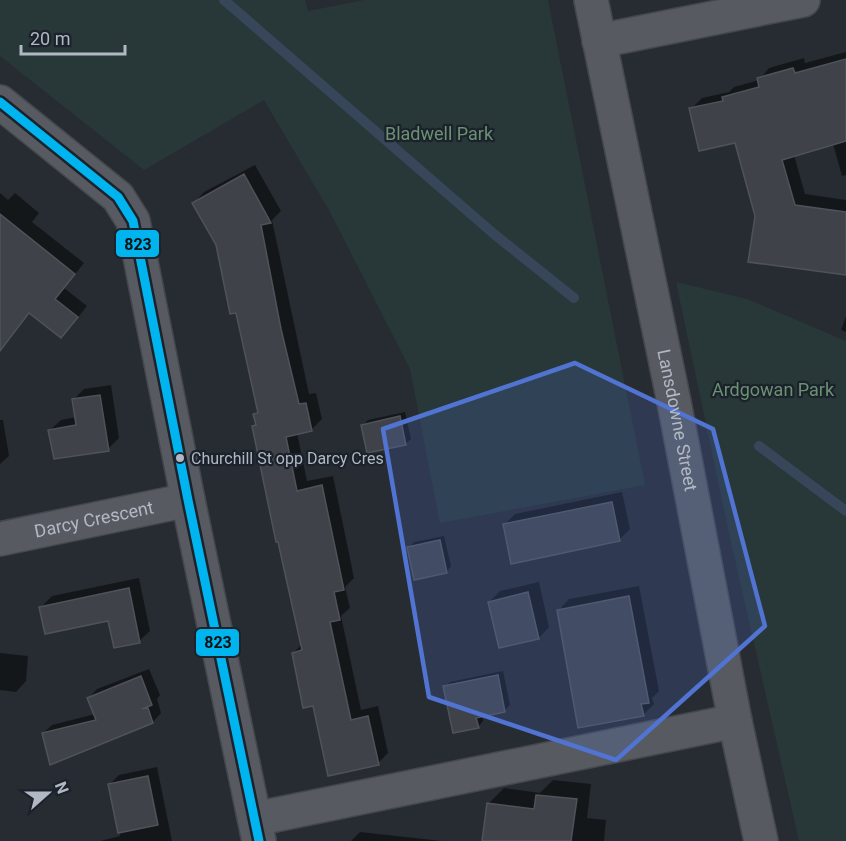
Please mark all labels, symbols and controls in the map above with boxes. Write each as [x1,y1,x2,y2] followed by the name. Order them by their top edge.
[21,18,124,56] scale bar
[30,28,70,49] text: 20 m
[385,123,494,144] park label: Bladwell Park
[115,229,160,258] line badge: 823
[124,235,152,254] text: 823
[653,347,702,493] street label: Lansdowne Street
[712,379,835,400] park label: Ardgowan Park
[191,449,384,468] place label: Churchill St opp Darcy Cres
[174,452,186,464] marker: Churchill St opp Darcy Cres
[32,496,156,542] street label: Darcy Crescent
[195,628,240,657] line badge: 823
[204,633,232,652] text: 823
[18,763,78,823] north arrow
[51,779,72,796] text: N

